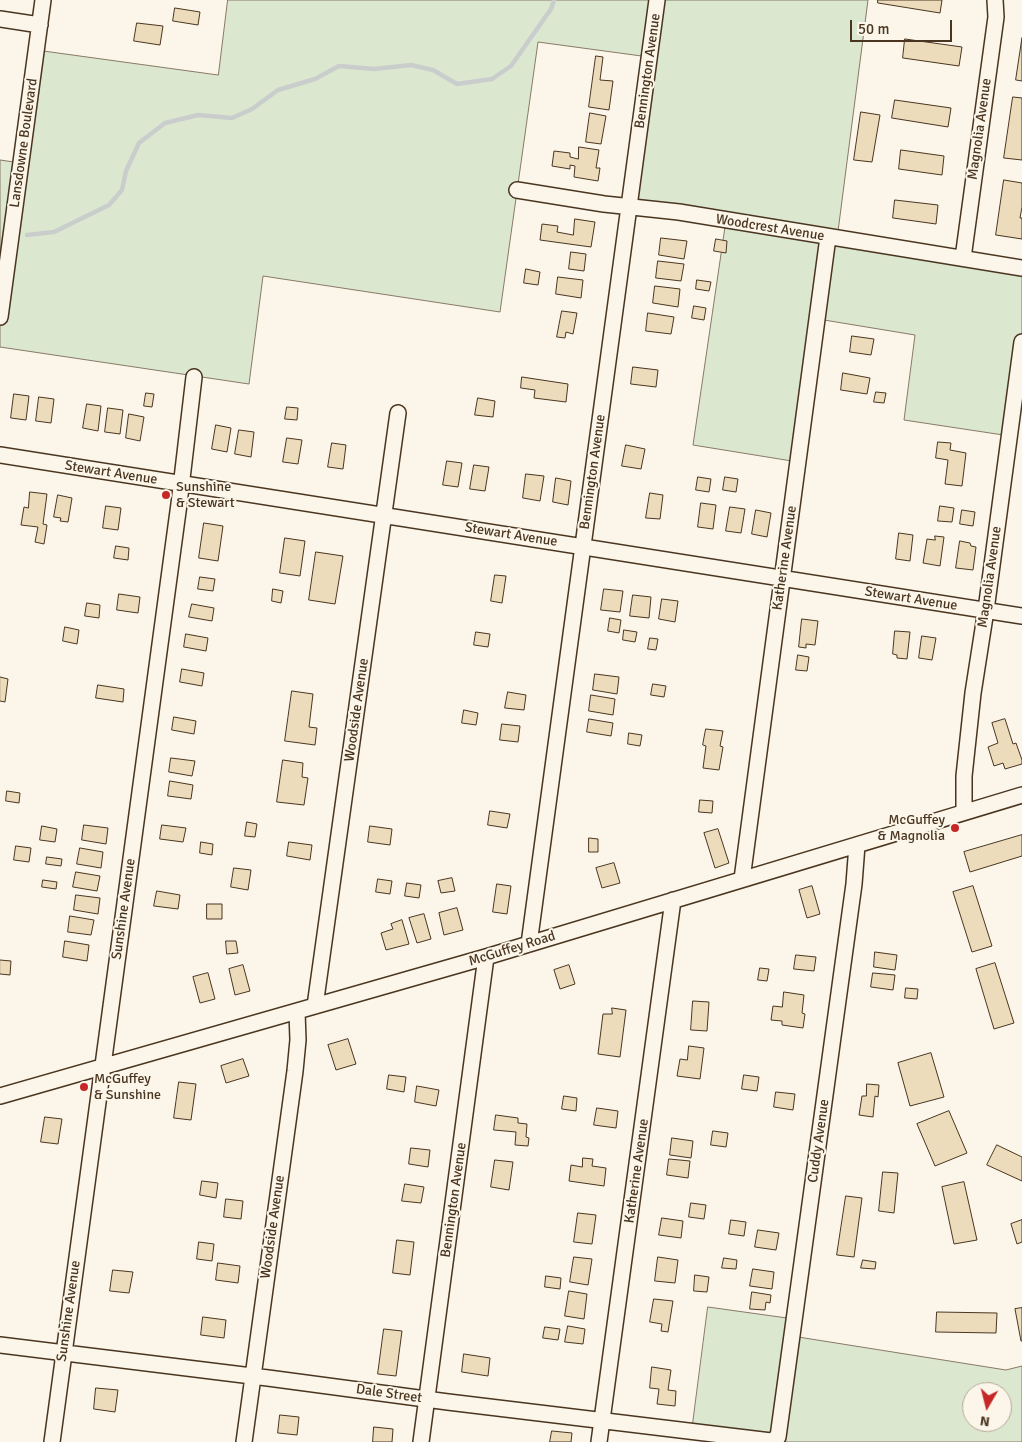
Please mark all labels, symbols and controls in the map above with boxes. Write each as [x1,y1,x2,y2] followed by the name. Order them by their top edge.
[852,10,954,42] scale bar
[632,12,664,130] street label: Bennington Avenue
[858,20,889,38] text: 50 m
[7,77,41,209] street label: Lansdowne Boulevard
[965,77,995,181] street label: Magnolia Avenue
[715,211,825,245] street label: Woodcrest Avenue
[577,413,609,531] street label: Bennington Avenue
[63,457,159,489] street label: Stewart Avenue
[176,479,235,512] place label: Sunshine & Stewart
[160,489,172,501] marker: Sunshine & Stewart
[769,505,801,611] street label: Katherine Avenue
[463,519,559,551] street label: Stewart Avenue
[975,525,1005,629] street label: Magnolia Avenue
[863,583,959,615] street label: Stewart Avenue
[341,657,373,763] street label: Woodside Avenue
[878,812,945,844] place label: McGuffey & Magnolia
[949,822,961,834] marker: McGuffey & Magnolia
[109,857,139,961] street label: Sunshine Avenue
[467,928,557,970] street label: McGuffey Road
[94,1071,161,1104] place label: McGuffey & Sunshine
[78,1081,90,1093] marker: McGuffey & Sunshine
[805,1098,833,1184] street label: Cuddy Avenue
[621,1118,653,1224] street label: Katherine Avenue
[438,1141,470,1259] street label: Bennington Avenue
[257,1174,289,1280] street label: Woodside Avenue
[54,1259,84,1363] street label: Sunshine Avenue
[355,1381,423,1407] street label: Dale Street
[962,1382,1012,1432] north arrow
[979,1412,991,1430] text: N

